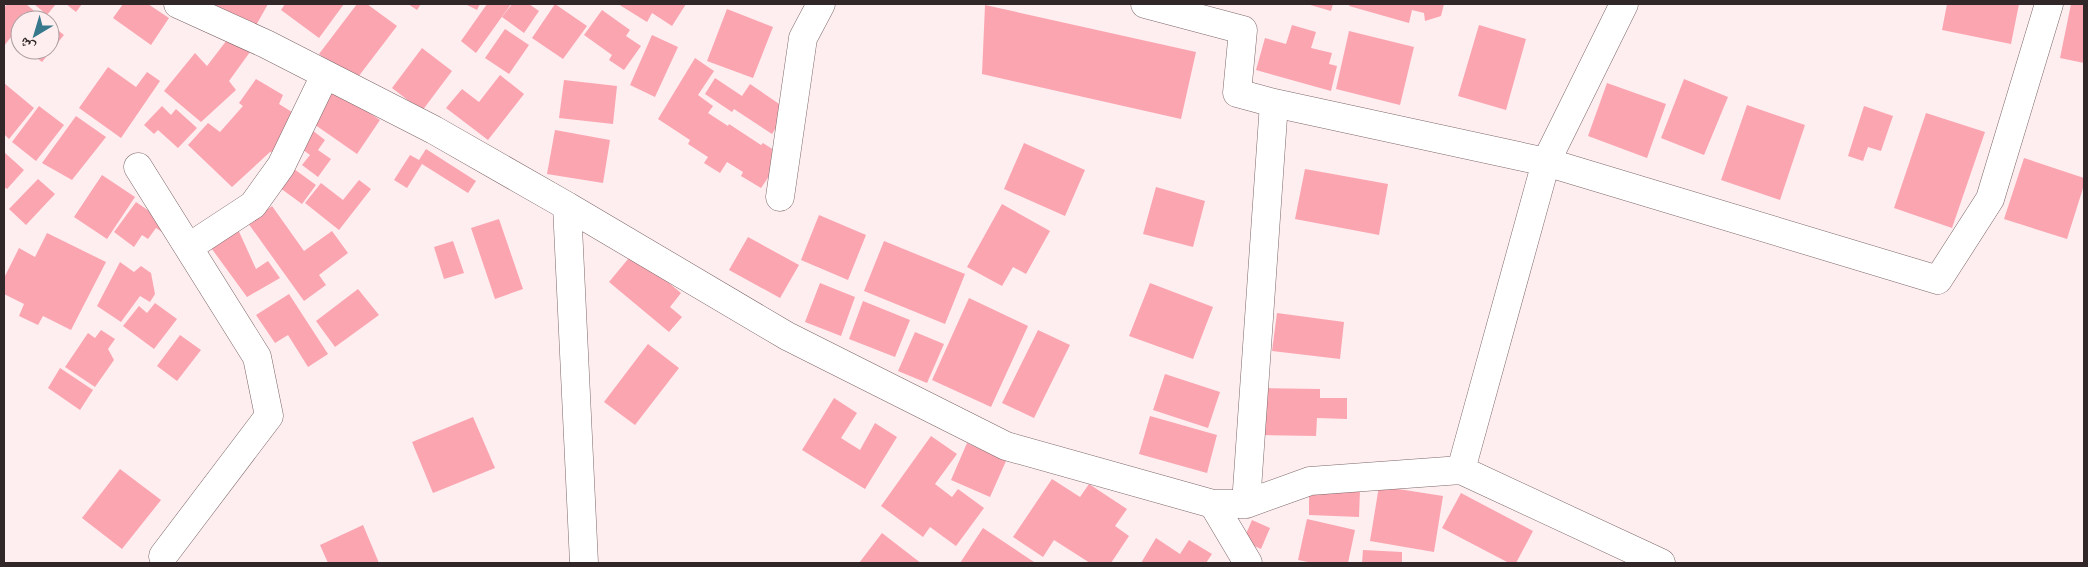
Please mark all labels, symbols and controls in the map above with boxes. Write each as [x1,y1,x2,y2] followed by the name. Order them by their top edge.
[10,10,60,60] north arrow
[15,33,39,58] text: ش

